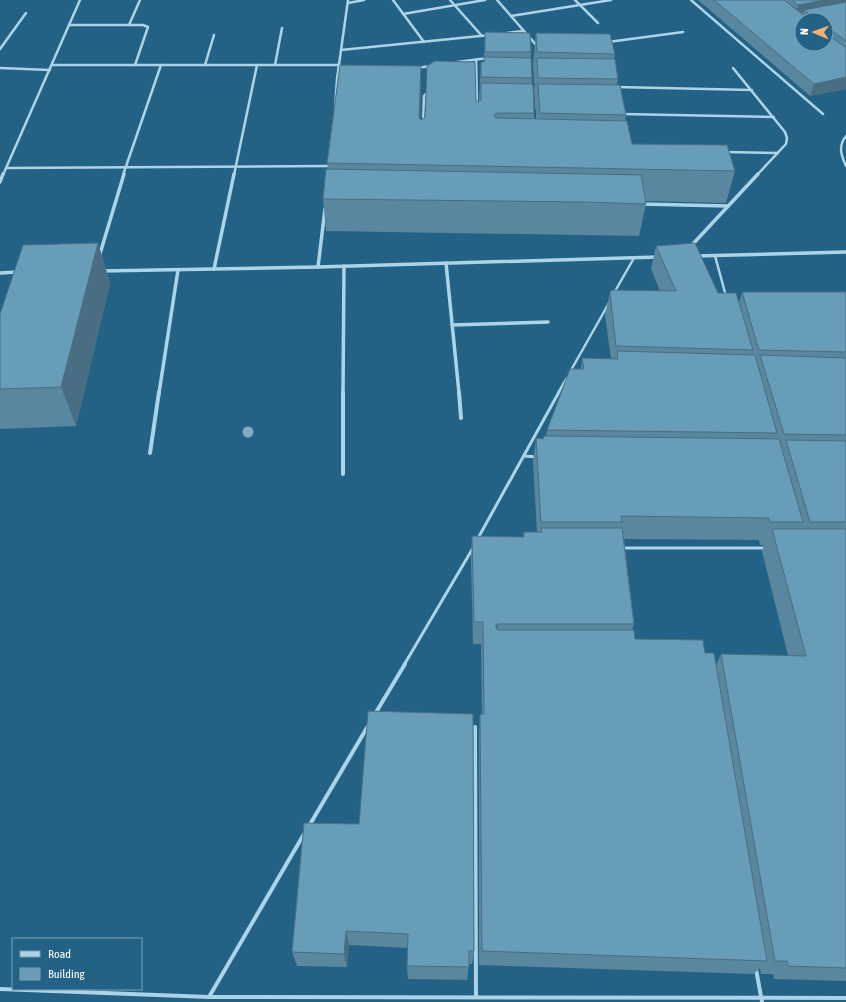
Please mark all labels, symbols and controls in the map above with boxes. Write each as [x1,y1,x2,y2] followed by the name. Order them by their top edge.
[794,12,834,52] north arrow
[798,28,810,35] text: N
[12,938,142,990] legend
[48,947,71,961] text: Road
[48,967,86,981] text: Building

